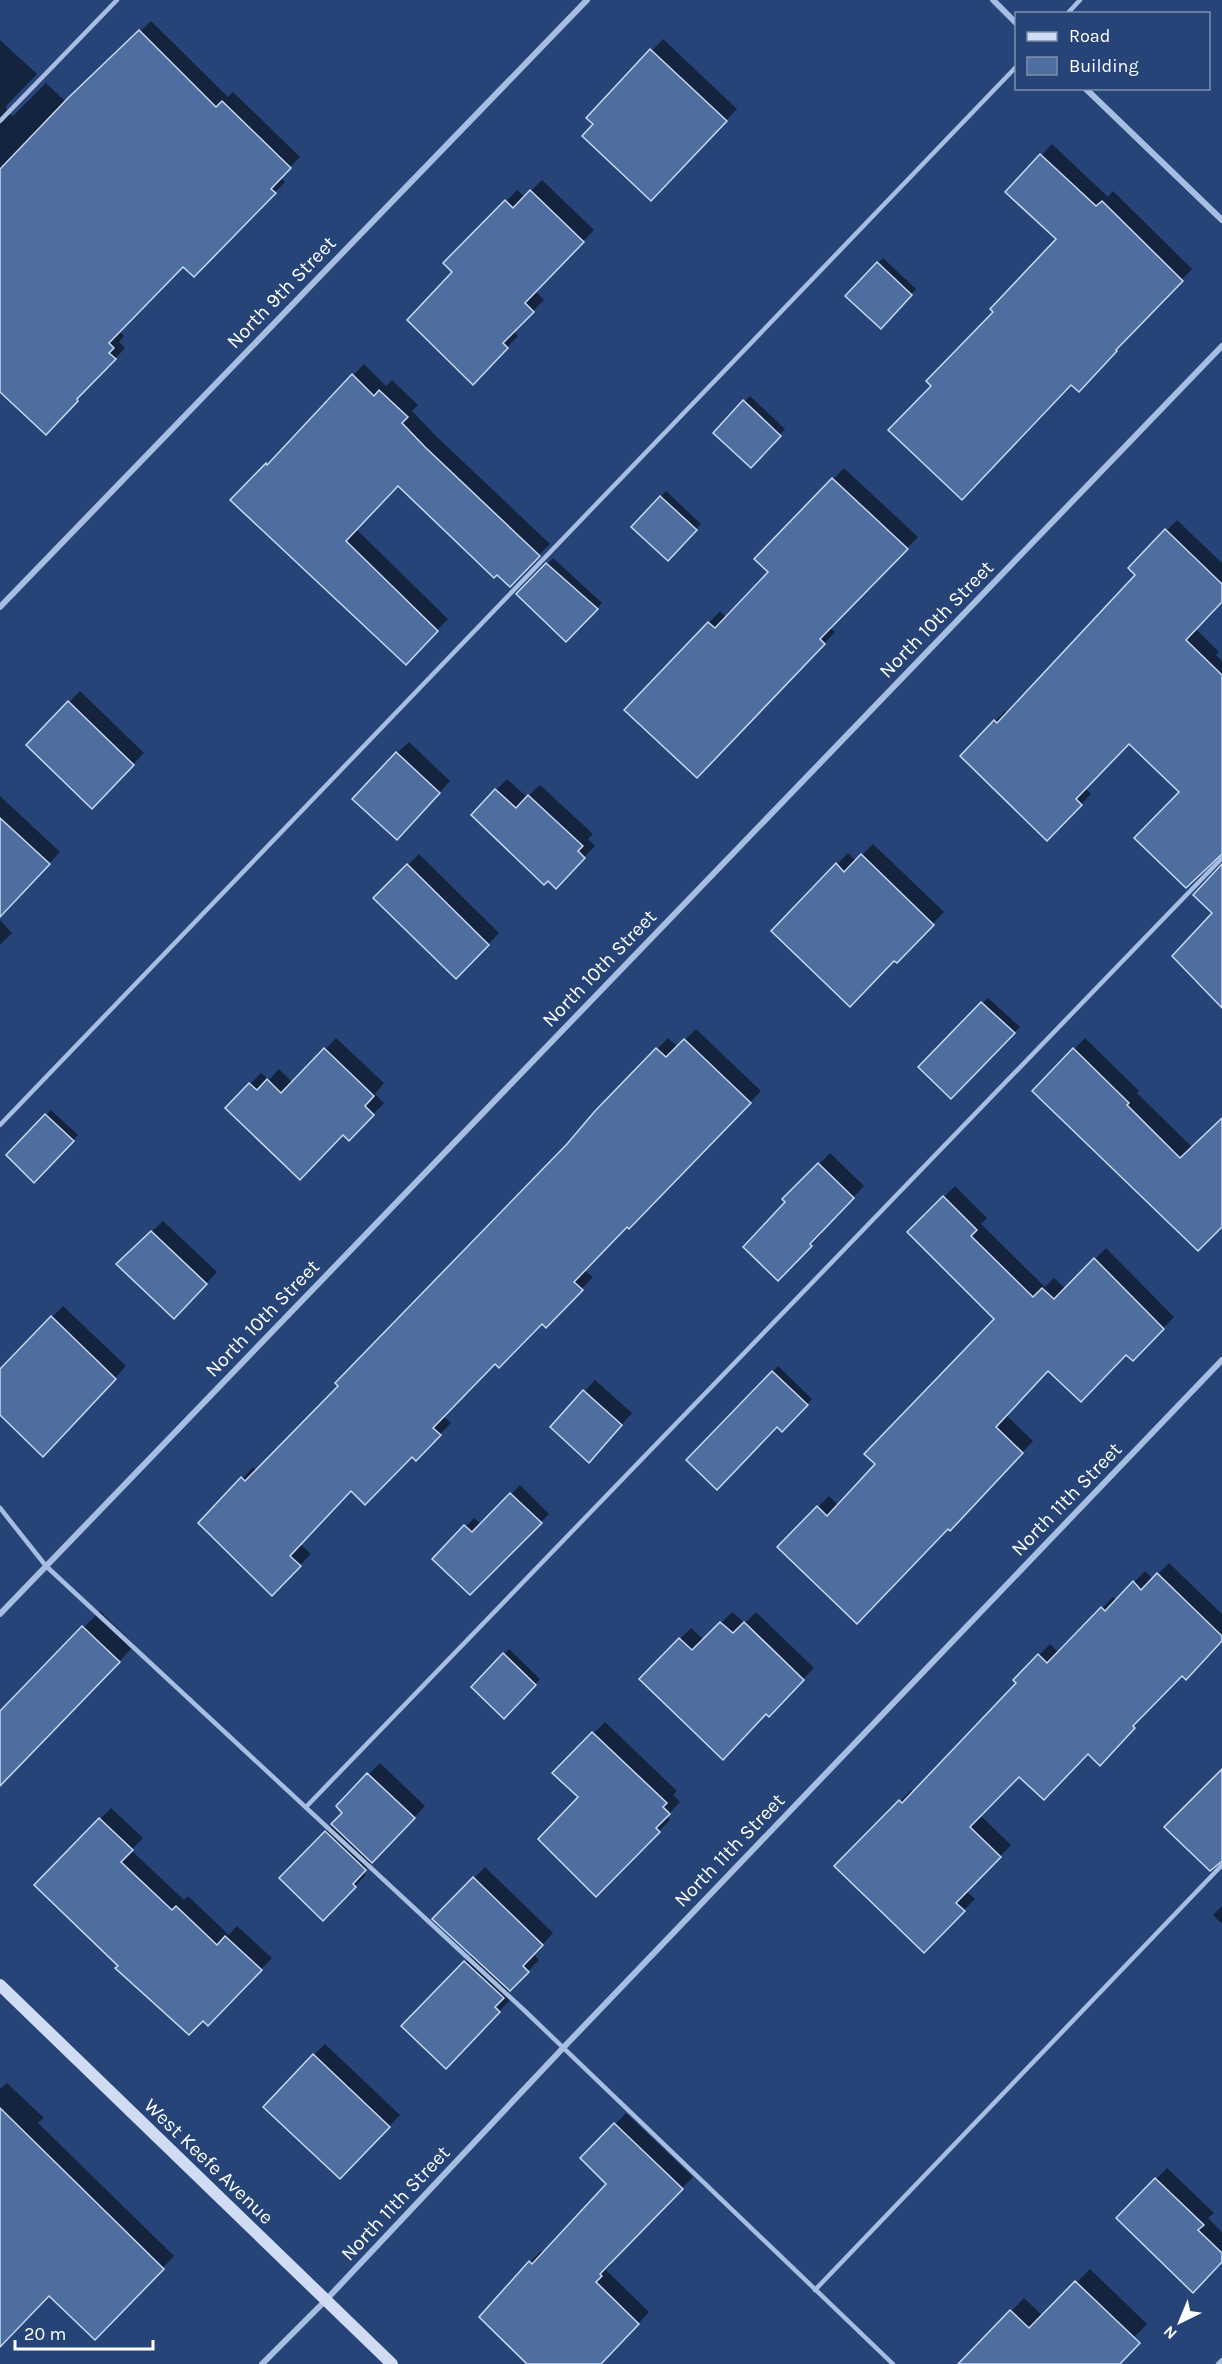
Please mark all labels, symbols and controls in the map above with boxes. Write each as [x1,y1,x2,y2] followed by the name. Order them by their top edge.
[1015,12,1210,90] legend
[1069,25,1110,47] text: Road
[1069,55,1139,77] text: Building
[222,231,341,353] street label: North 9th Street
[875,556,998,683] street label: North 10th Street
[538,905,661,1032] street label: North 10th Street
[201,1255,324,1382] street label: North 10th Street
[1006,1438,1127,1561] street label: North 11th Street
[669,1789,790,1912] street label: North 11th Street
[139,2094,278,2229] street label: West Keefe Avenue
[336,2141,455,2266] street label: North 11th Street
[1150,2292,1210,2352] north arrow
[15,2313,153,2351] scale bar
[1159,2322,1181,2343] text: N
[24,2323,66,2345] text: 20 m

